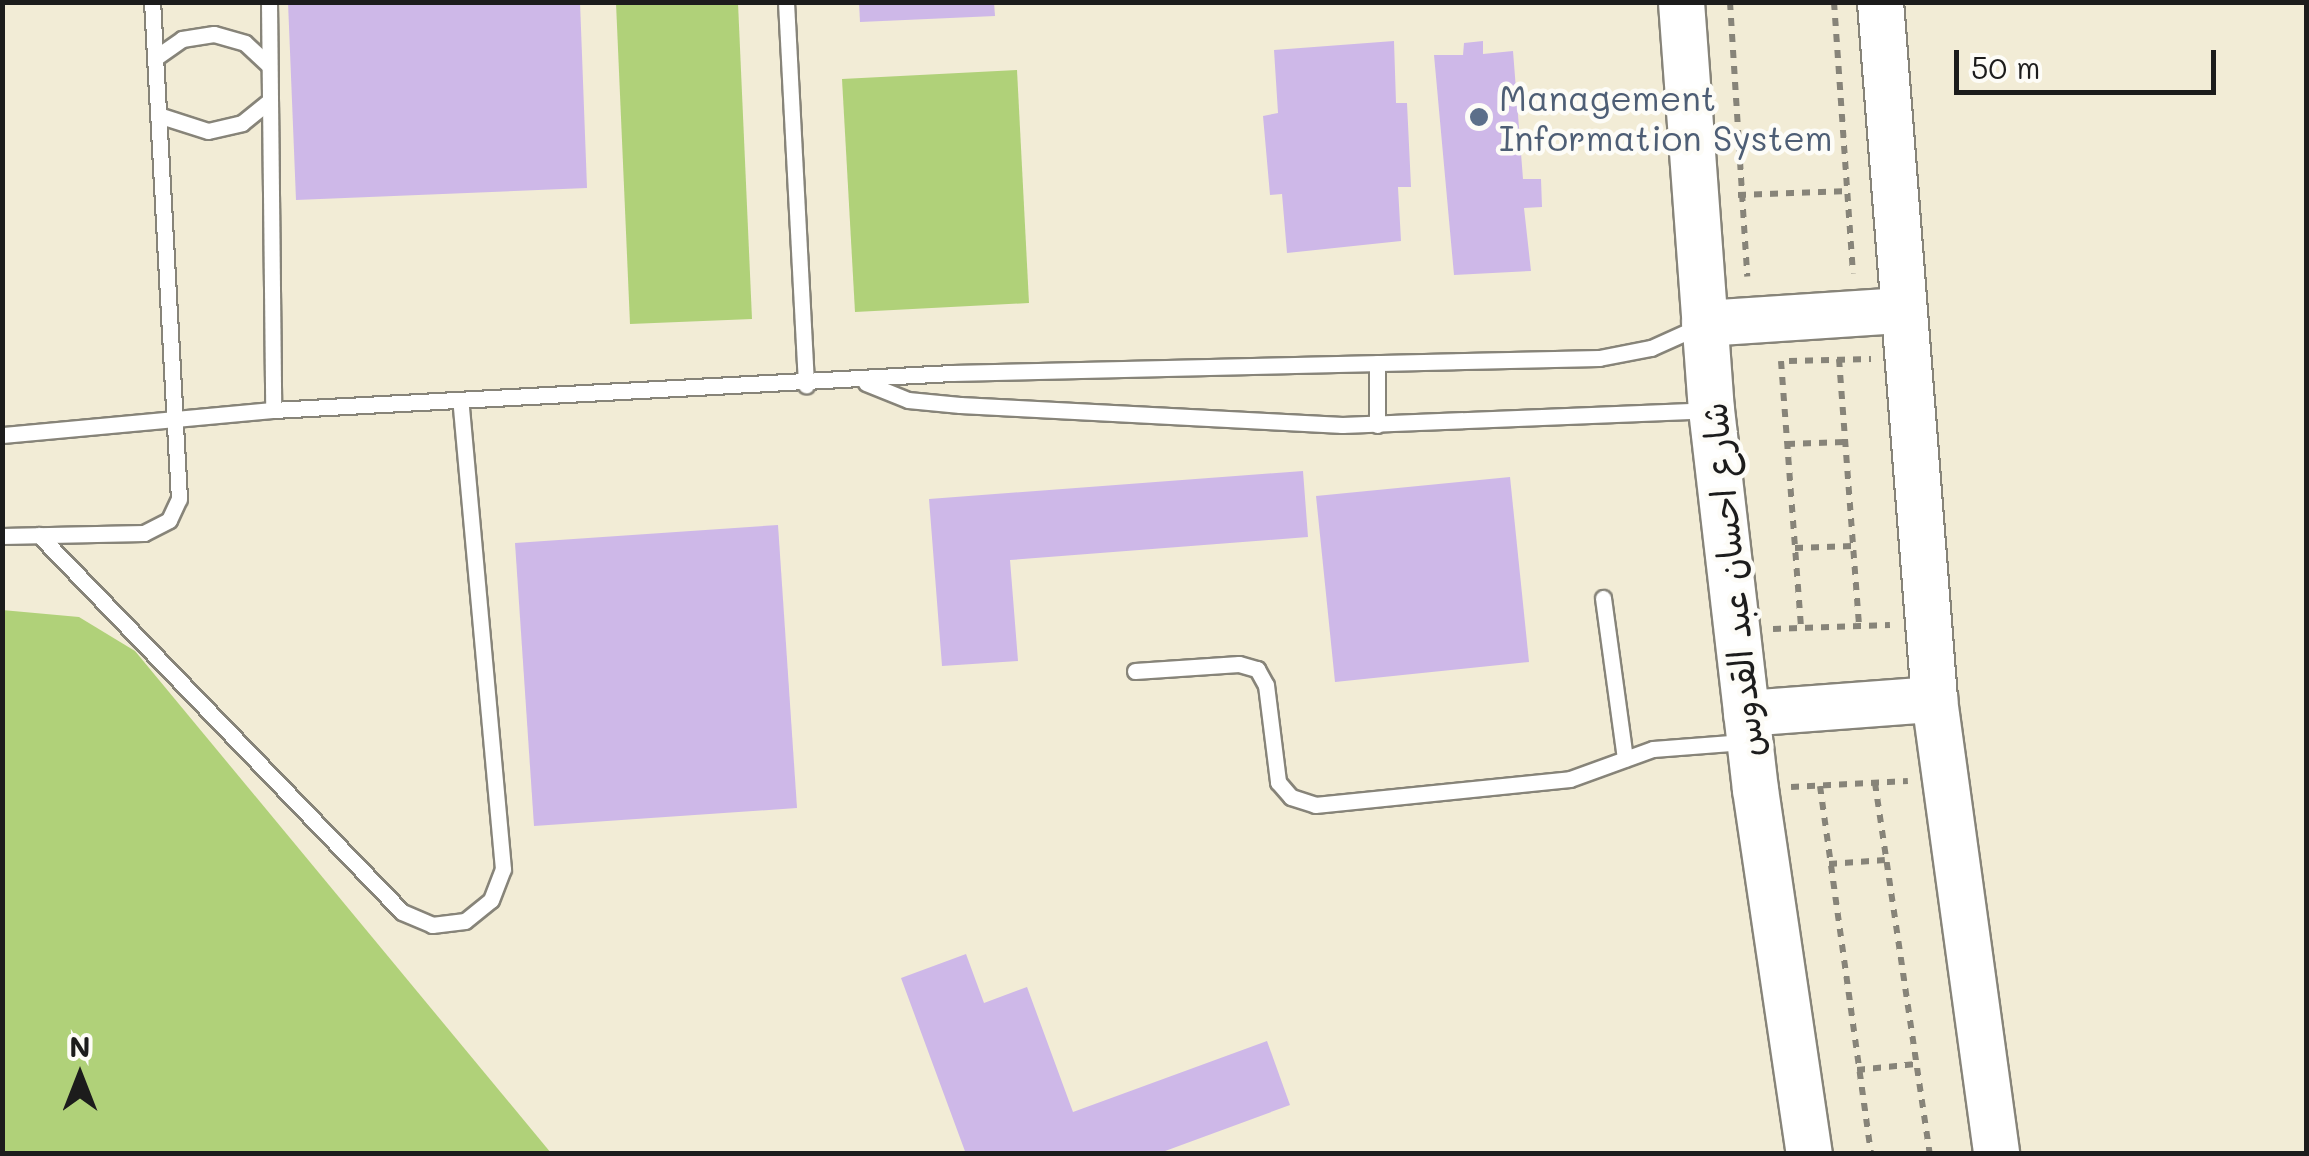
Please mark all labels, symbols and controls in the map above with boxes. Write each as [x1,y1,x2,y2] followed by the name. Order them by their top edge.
[1959,30,2222,92] scale bar
[1971,47,2041,87] text: 50 m
[1499,76,1833,158] place label: Management Information System
[1468,106,1490,128] marker: Management Information System
[1691,401,1771,759] street label: شارع احسان عبد القدوس
[30,1026,130,1126] north arrow
[69,1028,91,1064] text: N

